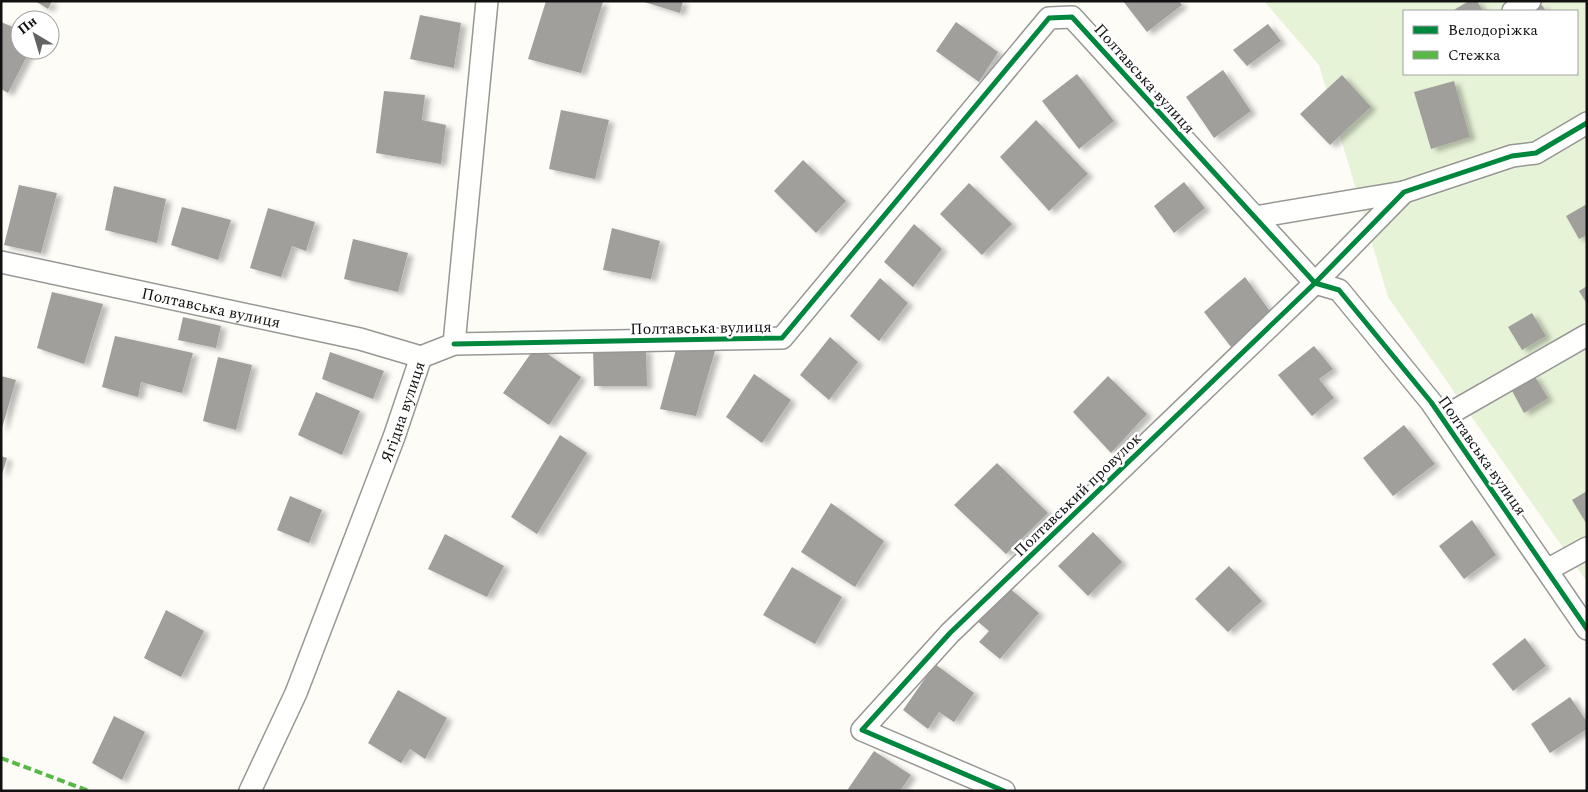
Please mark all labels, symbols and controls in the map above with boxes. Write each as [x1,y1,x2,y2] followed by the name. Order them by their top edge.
[10,10,60,60] north arrow
[1403,10,1578,75] legend
[13,11,42,40] text: Пн
[1088,18,1201,139] street label: Полтавська вулиця
[1448,19,1539,42] text: Велодоріжка
[1448,44,1501,67] text: Стежка
[139,281,283,335] street label: Полтавська вулиця
[630,315,772,341] street label: Полтавська вулиця
[374,358,432,466] street label: Ягідна вулиця
[1432,391,1533,520] street label: Полтавська вулиця
[1008,427,1147,563] street label: Полтавський провулок

